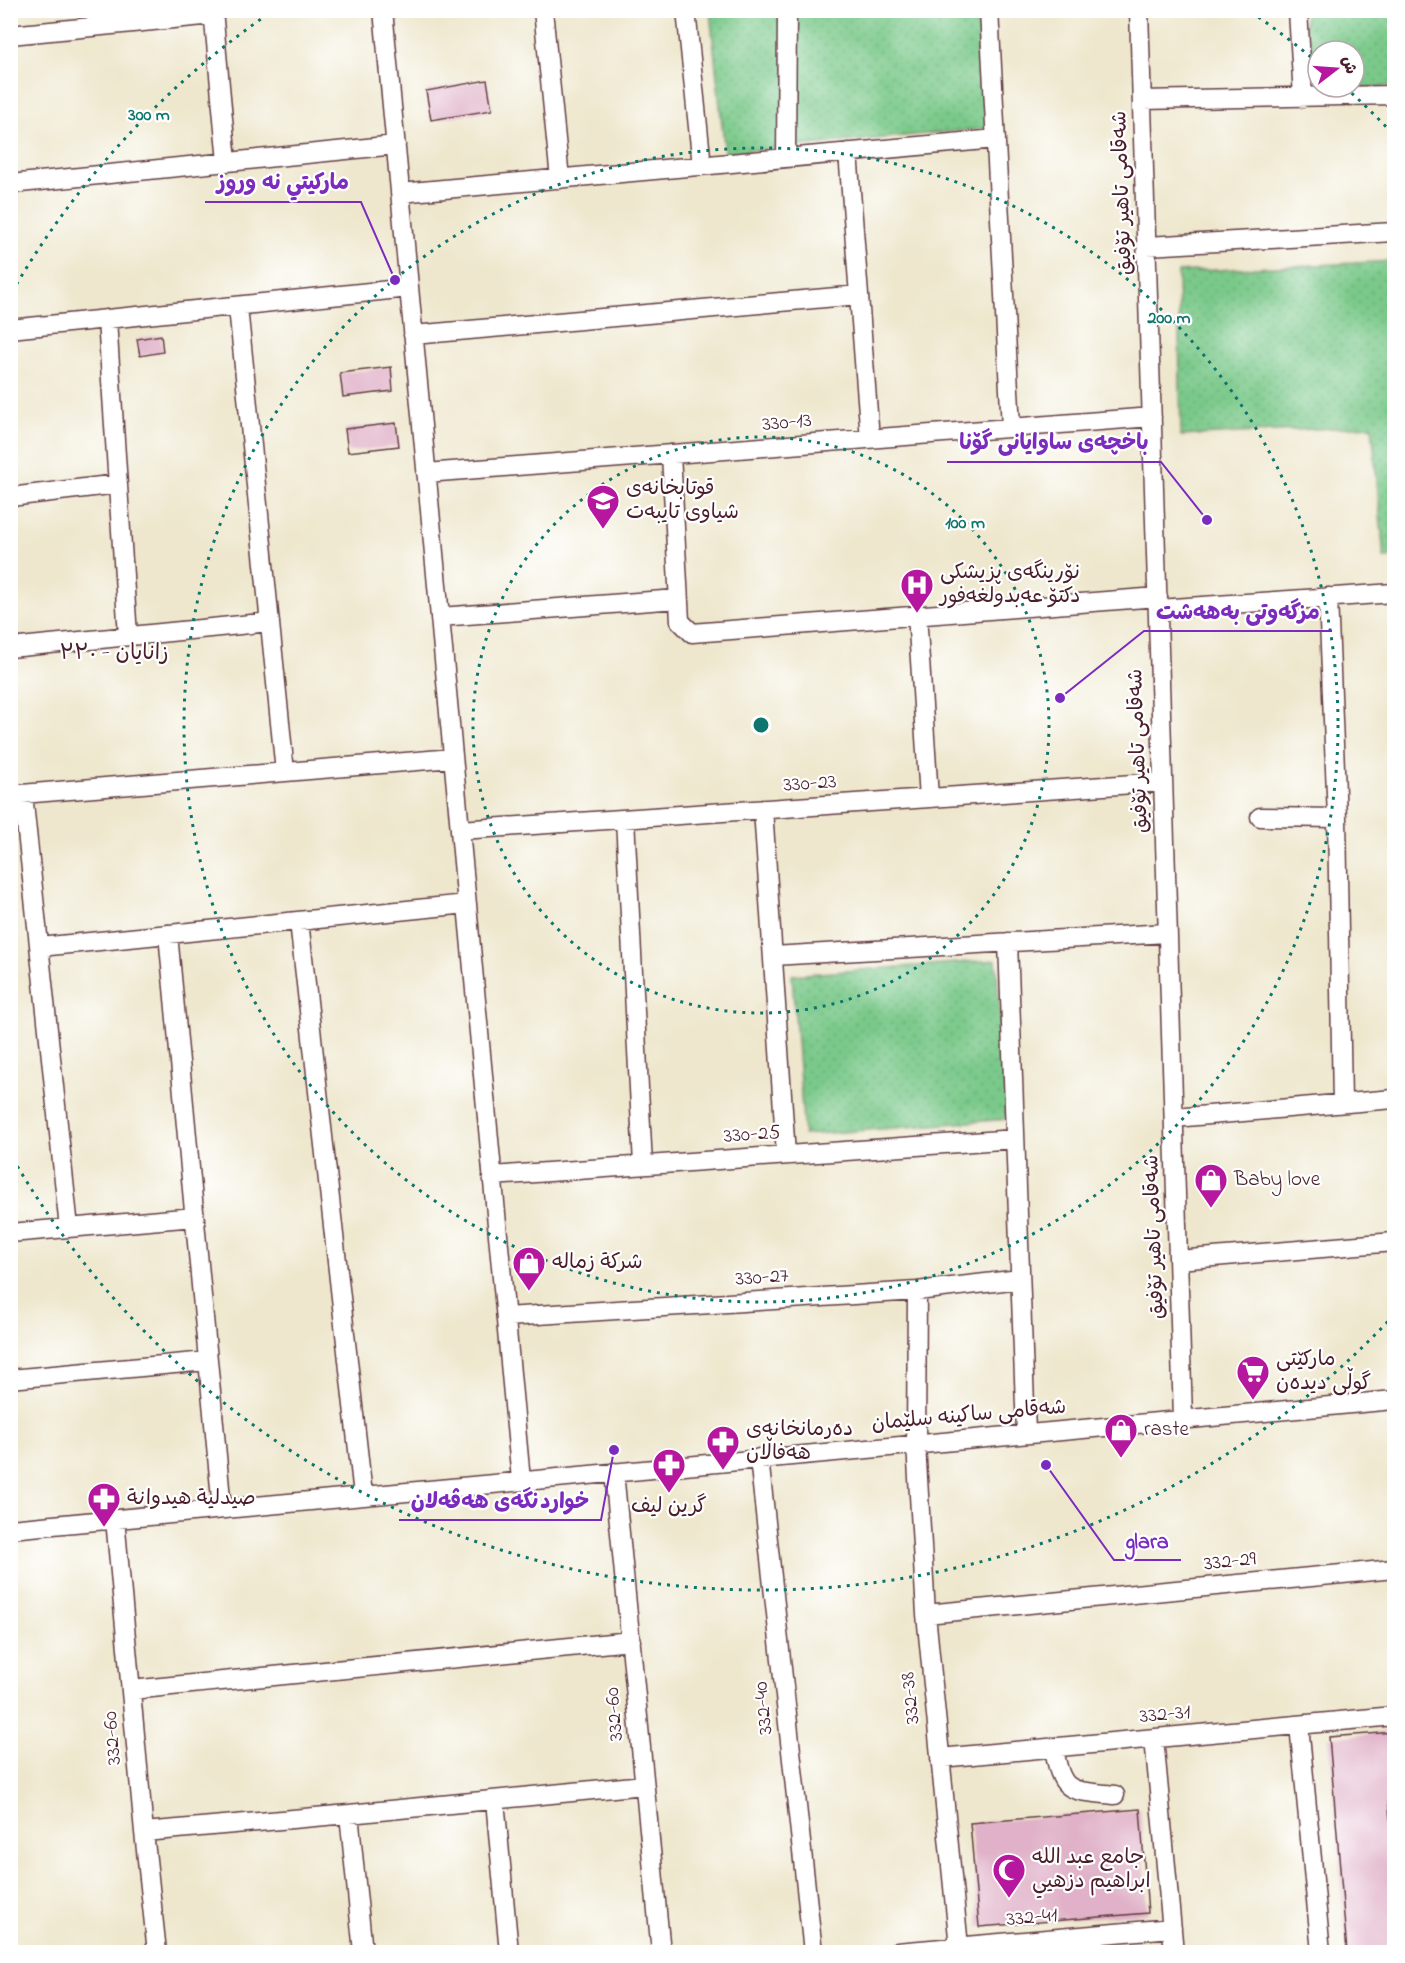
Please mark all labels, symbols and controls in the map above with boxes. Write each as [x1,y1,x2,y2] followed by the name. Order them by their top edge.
[1306,39,1366,99] north arrow
[1334,53,1362,77] text: ش
[127,103,170,129] text: 300 m
[1105,110,1141,276] street label: شەقامی تاهیر تۆفیق
[205,162,361,202] callout: ماركيتي نه وروز
[215,168,349,201] text: ماركيتي نه وروز
[1147,306,1191,332] text: 200 m
[761,406,813,440] street label: 330-13
[947,422,1161,462] callout: باخچەی ساوایانی گۆنا
[959,428,1149,460] text: باخچەی ساوایانی گۆنا
[626,474,739,528] place label: قوتابخانەی شیاوی تایبەت
[585,483,621,530] school or university icon: قوتابخانەی شیاوی تایبەت
[945,511,985,537] text: 100 m
[938,558,1080,612] place label: نۆرینگەی پزیشکی دکتۆ عەبدولغەفور
[899,567,935,614] hospital icon: نۆرینگەی پزیشکی دکتۆ عەبدولغەفور
[1144,591,1332,631] callout: مزگەوتی بەهەشت
[1156,598,1320,630] text: مزگەوتی بەهەشت
[59,638,169,670] district label: زانایان - ٣٣٠
[1121,668,1157,834] street label: شەقامی تاهیر تۆفیق
[751,715,771,735] centre of rings
[782,767,838,801] street label: 330-23
[723,1118,781,1152] street label: 330-25
[1137,1154,1173,1320] street label: شەقامی تاهیر تۆفیق
[1193,1162,1229,1209] shop icon: Baby love
[1233,1165,1321,1197] place label: Baby love
[511,1245,547,1292] shop icon: شركة زماله
[552,1248,643,1278] place label: شركة زماله
[734,1261,790,1295] street label: 330-27
[1276,1345,1371,1399] place label: مارکێتی گوڵی دیدەن
[1235,1354,1271,1401] supermarket icon: مارکێتی گوڵی دیدەن
[870,1393,1068,1439] street label: شەقامی ساکینە سلێمان
[1103,1412,1139,1459] shop icon: raste
[746,1415,853,1469] place label: دەرمانخانەی هەفاڵان
[1144,1415,1190,1445] place label: raste
[705,1424,741,1471] pharmacy icon: دەرمانخانەی هەفاڵان
[651,1447,687,1494] pharmacy icon: گرین لیف
[399,1480,601,1520] callout: خواردنگەی هەڤەلان
[86,1481,122,1528] pharmacy icon: صيدلية هيدوانة
[127,1484,256,1514] place label: صيدلية هيدوانة
[411,1487,589,1519] text: خواردنگەی هەڤەلان
[631,1492,707,1522] place label: گرین لیف
[1114,1520,1181,1560] callout: glara
[1124,1527,1169,1560] text: glara
[1202,1544,1258,1580] street label: 332-29
[893,1670,929,1726] street label: 332-38
[746,1680,782,1736] street label: 332-40
[598,1686,632,1742] street label: 332-60
[1138,1698,1192,1732] street label: 332-31
[96,1710,130,1766] street label: 332-60
[1032,1843,1151,1899] place label: جامع عبد الله ابراهيم دزهيي
[991,1852,1027,1899] mosque icon: جامع عبد الله ابراهيم دزهيي
[1005,1901,1059,1935] street label: 332-41

